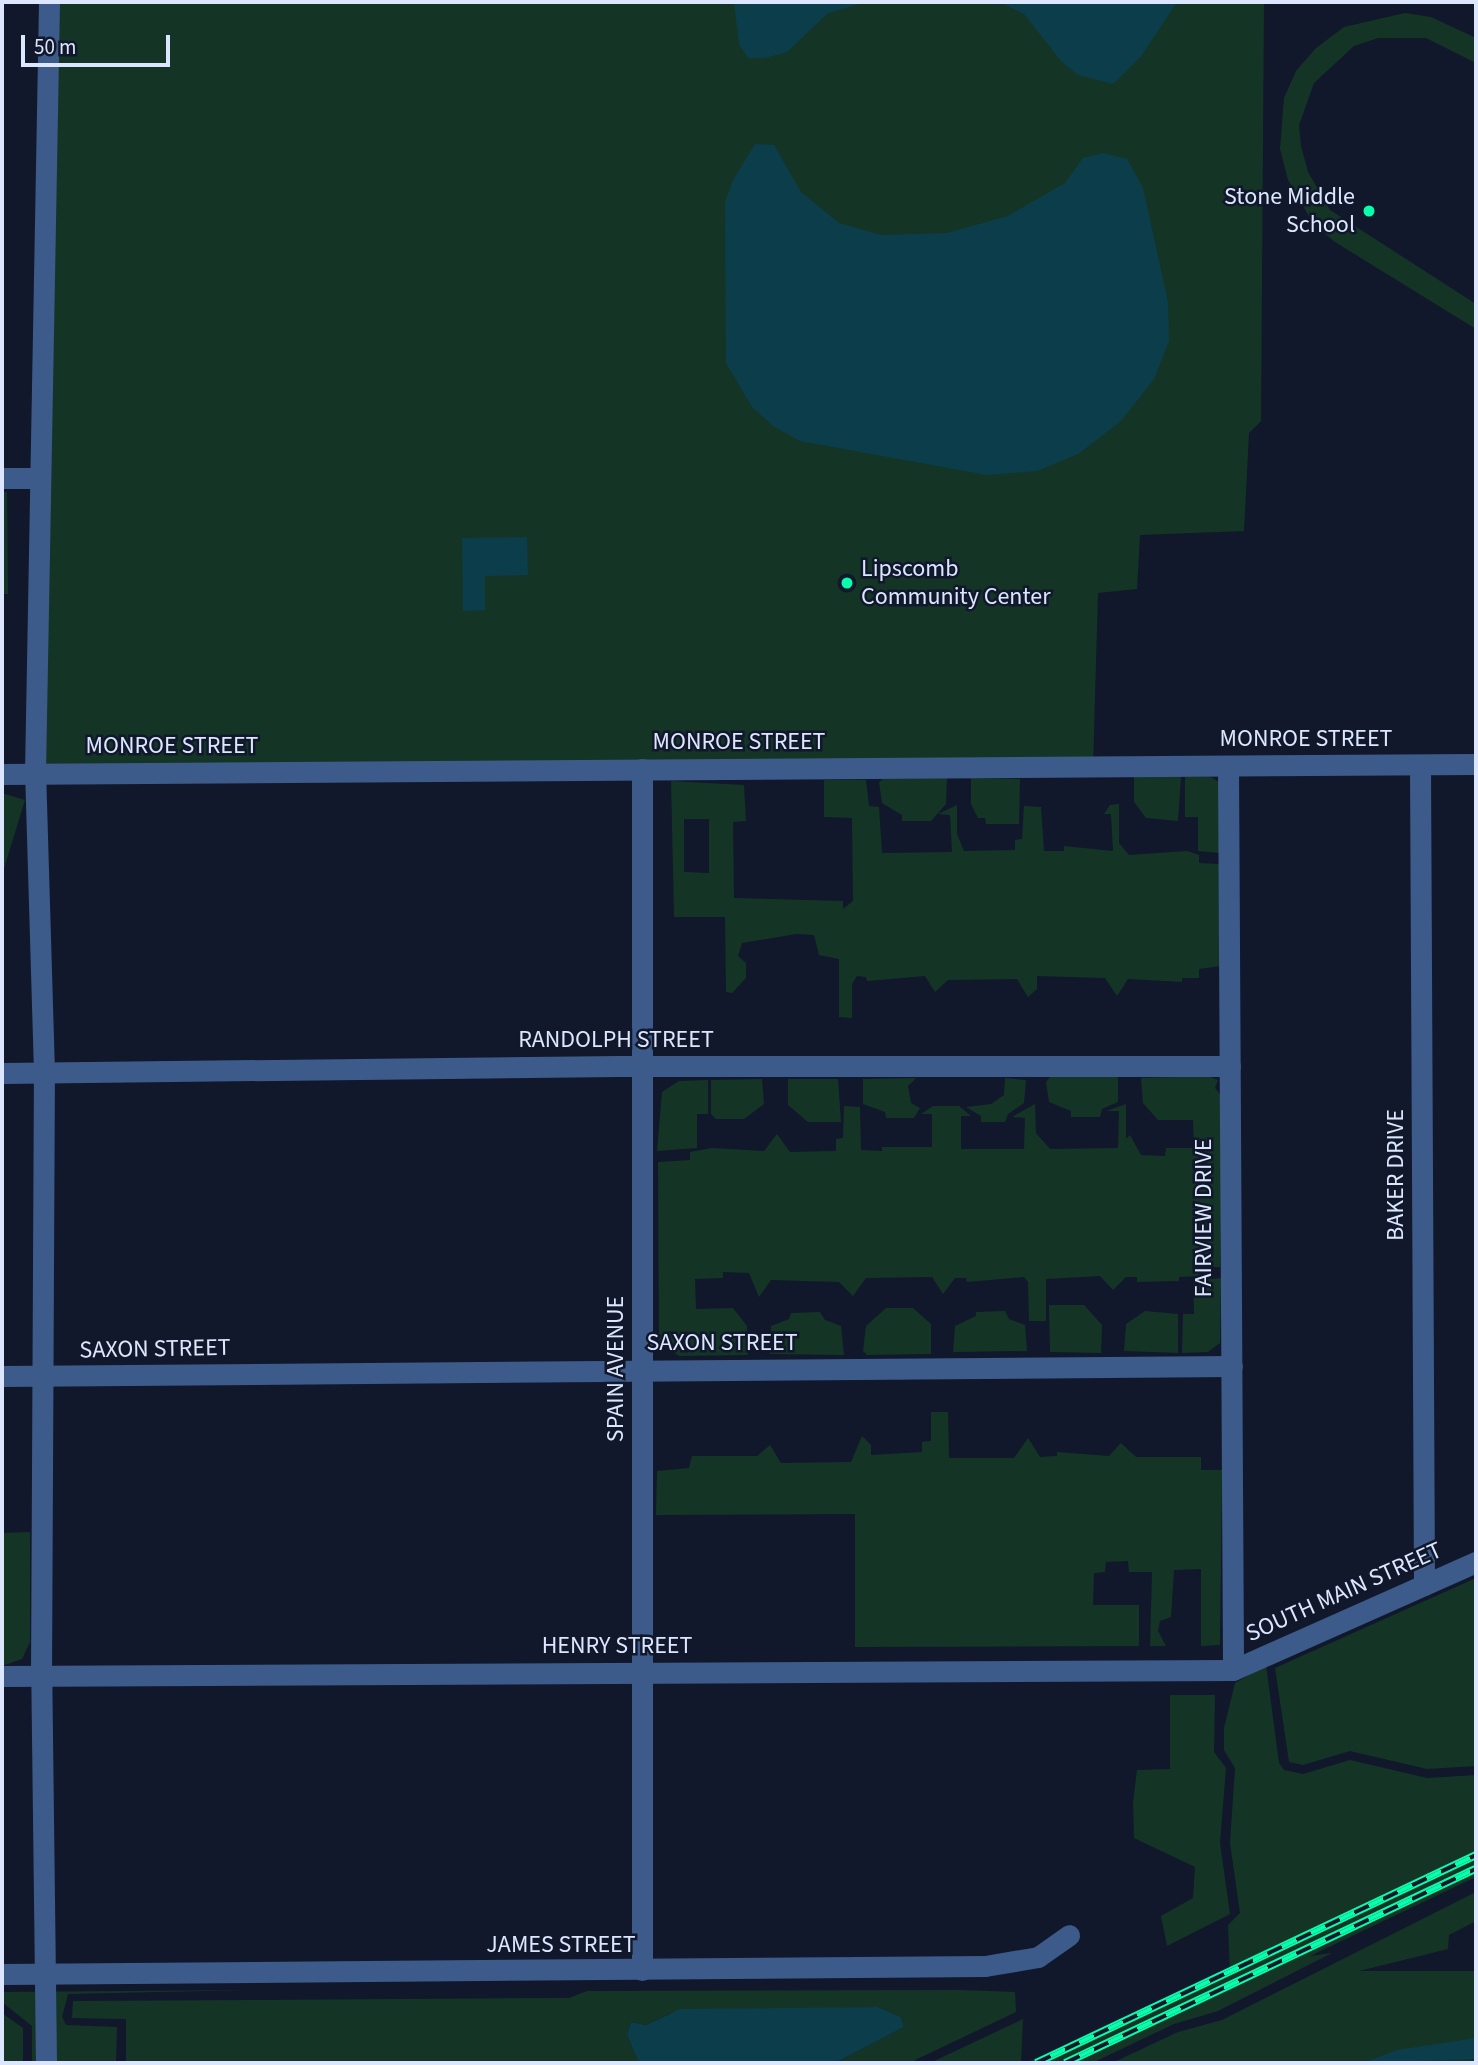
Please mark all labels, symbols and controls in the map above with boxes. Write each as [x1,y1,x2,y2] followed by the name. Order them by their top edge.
[24,21,173,65] scale bar
[34,32,76,62] text: 50 m
[1224,183,1355,239] place label: Stone Middle School
[1361,203,1377,219] marker: Stone Middle School
[861,555,1050,611] place label: Lipscomb Community Center
[839,575,855,591] marker: Lipscomb Community Center
[1220,725,1392,753] street label: MONROE STREET
[653,728,825,756] street label: MONROE STREET
[86,732,258,760] street label: MONROE STREET
[518,1026,714,1054] street label: RANDOLPH STREET
[1382,1109,1410,1241] street label: BAKER DRIVE
[1190,1139,1218,1297] street label: FAIRVIEW DRIVE
[602,1296,630,1442] street label: SPAIN AVENUE
[646,1329,798,1357] street label: SAXON STREET
[79,1333,231,1365] street label: SAXON STREET
[1241,1536,1447,1648] street label: SOUTH MAIN STREET
[542,1632,692,1660] street label: HENRY STREET
[486,1931,636,1959] street label: JAMES STREET

